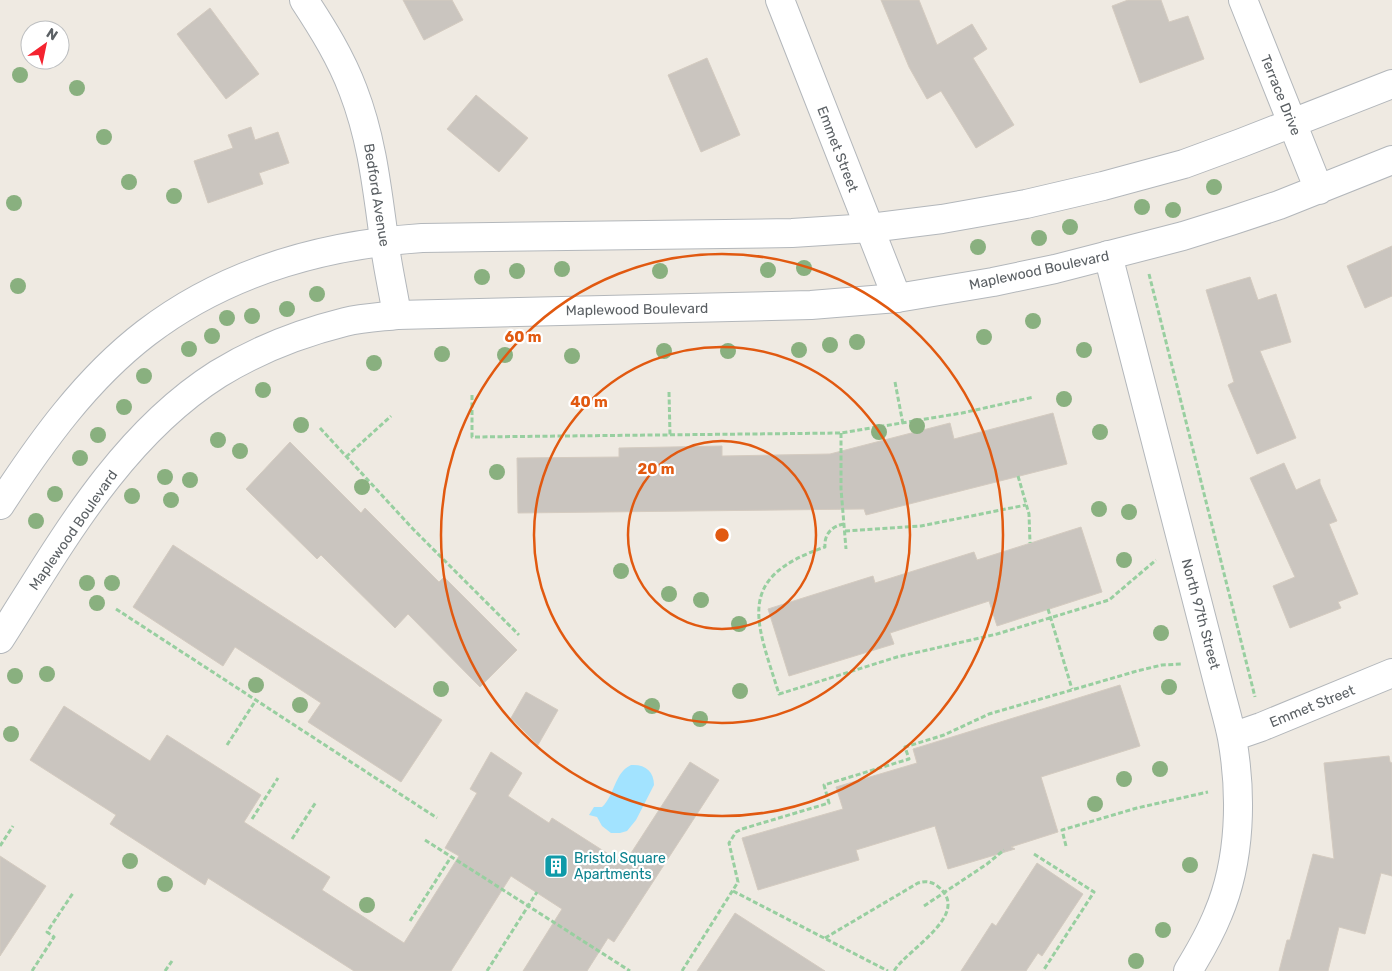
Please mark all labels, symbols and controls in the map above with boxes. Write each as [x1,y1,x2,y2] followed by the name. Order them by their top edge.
[20,20,70,70] north arrow
[43,25,61,44] text: N
[1257,52,1305,138] street label: Terrace Drive
[813,104,862,195] street label: Emmet Street
[360,142,393,248] street label: Bedford Avenue
[968,247,1111,294] street label: Maplewood Boulevard
[566,300,708,319] street label: Maplewood Boulevard
[505,328,541,346] text: 60 m
[570,393,608,411] text: 40 m
[638,460,674,478] text: 20 m
[26,467,121,594] street label: Maplewood Boulevard
[713,526,731,544] centre of rings
[1178,557,1224,672] street label: North 97th Street
[1267,681,1358,731] street label: Emmet Street
[574,850,666,883] place label: Bristol Square Apartments
[543,853,569,879] building icon: Bristol Square Apartments

